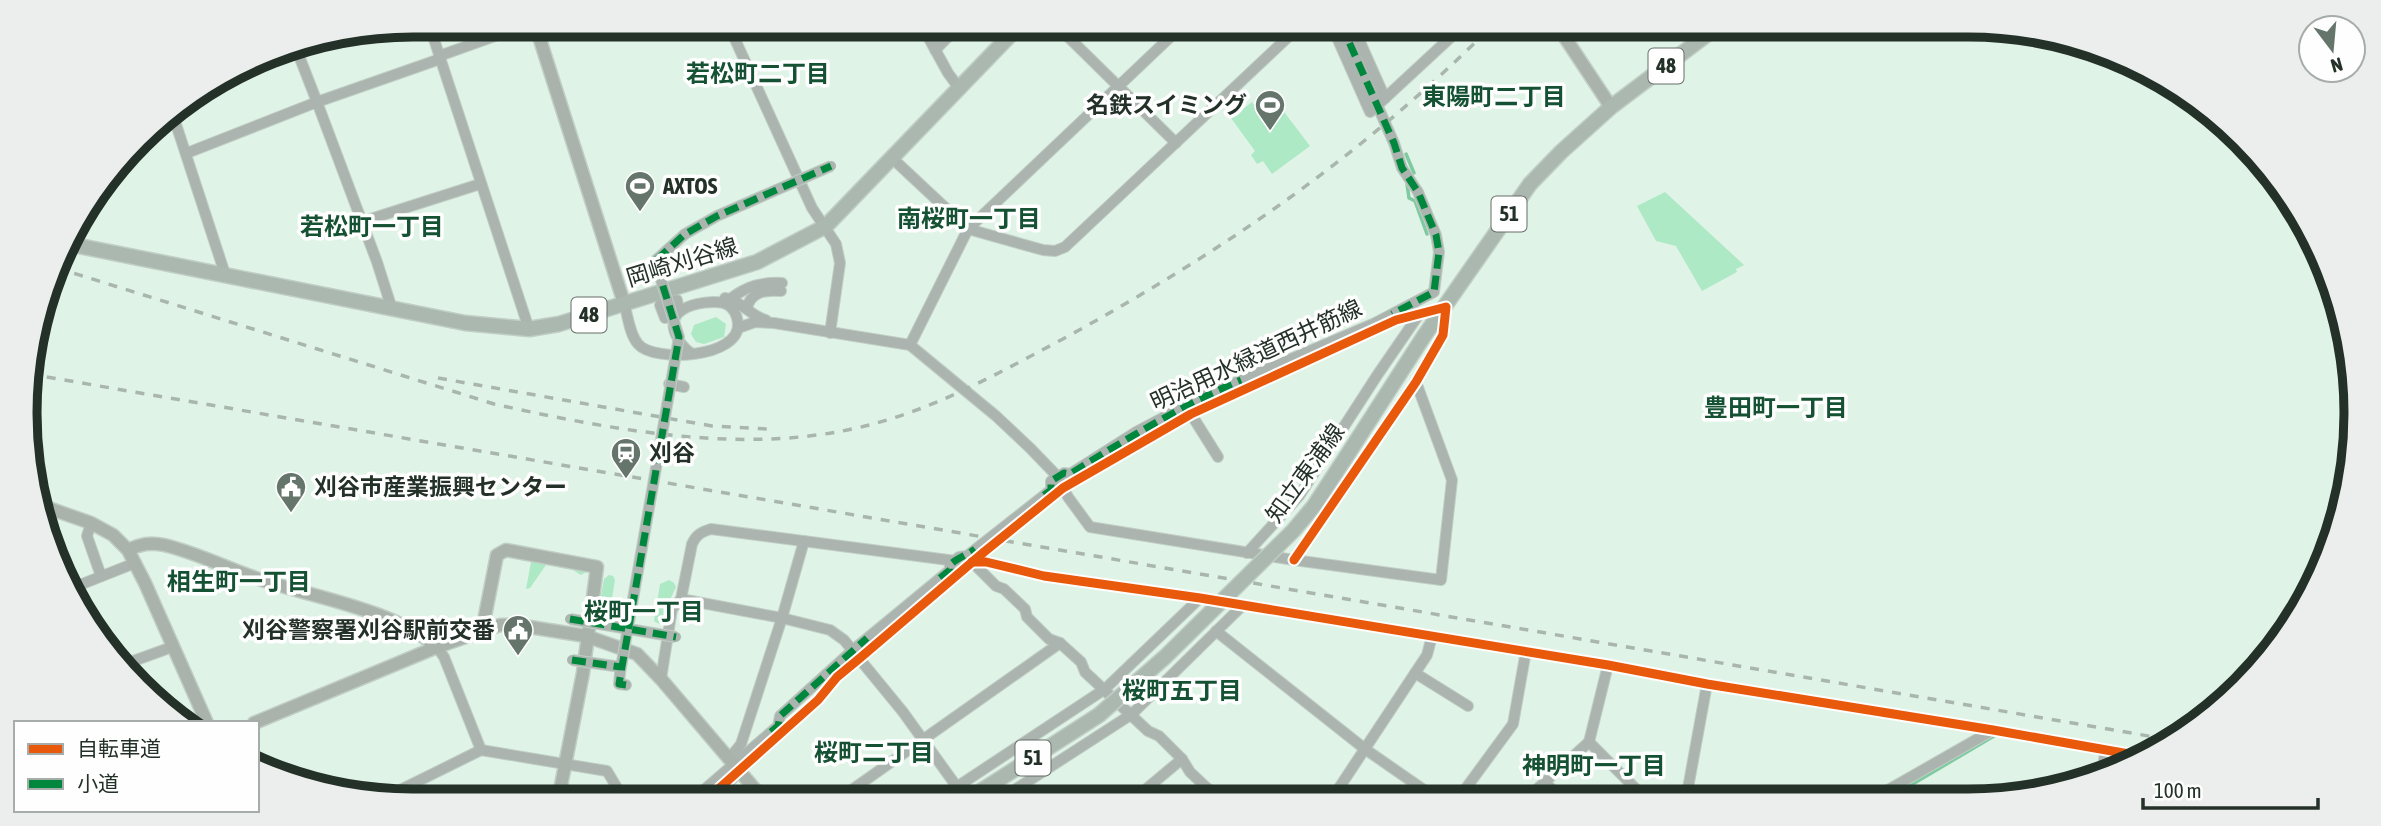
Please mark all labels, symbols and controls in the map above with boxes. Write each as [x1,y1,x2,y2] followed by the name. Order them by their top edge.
[2297,14,2367,84] north arrow
[1648,48,1684,84] road number: 48
[2328,53,2345,77] text: N
[686,60,830,87] district label: 若松町二丁目
[1422,83,1566,110] district label: 東陽町二丁目
[1253,88,1287,132] sports icon: 名鉄スイミング
[1086,92,1247,118] place label: 名鉄スイミング
[623,169,657,213] sports icon: AXTOS
[662,173,718,199] place label: AXTOS
[1492,196,1526,232] road number: 51
[897,205,1041,232] district label: 南桜町一丁目
[300,213,444,240] district label: 若松町一丁目
[623,233,741,291] street label: 岡崎刈谷線
[1146,295,1366,415] street label: 明治用水緑道西井筋線
[572,298,606,332] road number: 48
[1704,394,1848,421] district label: 豊田町一丁目
[1261,419,1349,527] street label: 知立東浦線
[609,436,643,480] station icon: 刈谷
[649,440,695,466] place label: 刈谷
[274,470,308,514] public building icon: 刈谷市産業振興センター
[314,474,567,500] place label: 刈谷市産業振興センター
[167,568,311,595] district label: 相生町一丁目
[584,598,704,625] district label: 桜町一丁目
[501,613,535,657] public building icon: 刈谷警察署刈谷駅前交番
[242,617,495,643] place label: 刈谷警察署刈谷駅前交番
[1122,677,1242,704] district label: 桜町五丁目
[14,721,259,812] legend
[77,736,161,760] text: 自転車道
[814,739,934,766] district label: 桜町二丁目
[1016,740,1050,776] road number: 51
[1522,752,1666,779] district label: 神明町一丁目
[2143,766,2318,810] scale bar
[77,771,119,795] text: 小道
[2154,778,2202,802] text: 100 m

